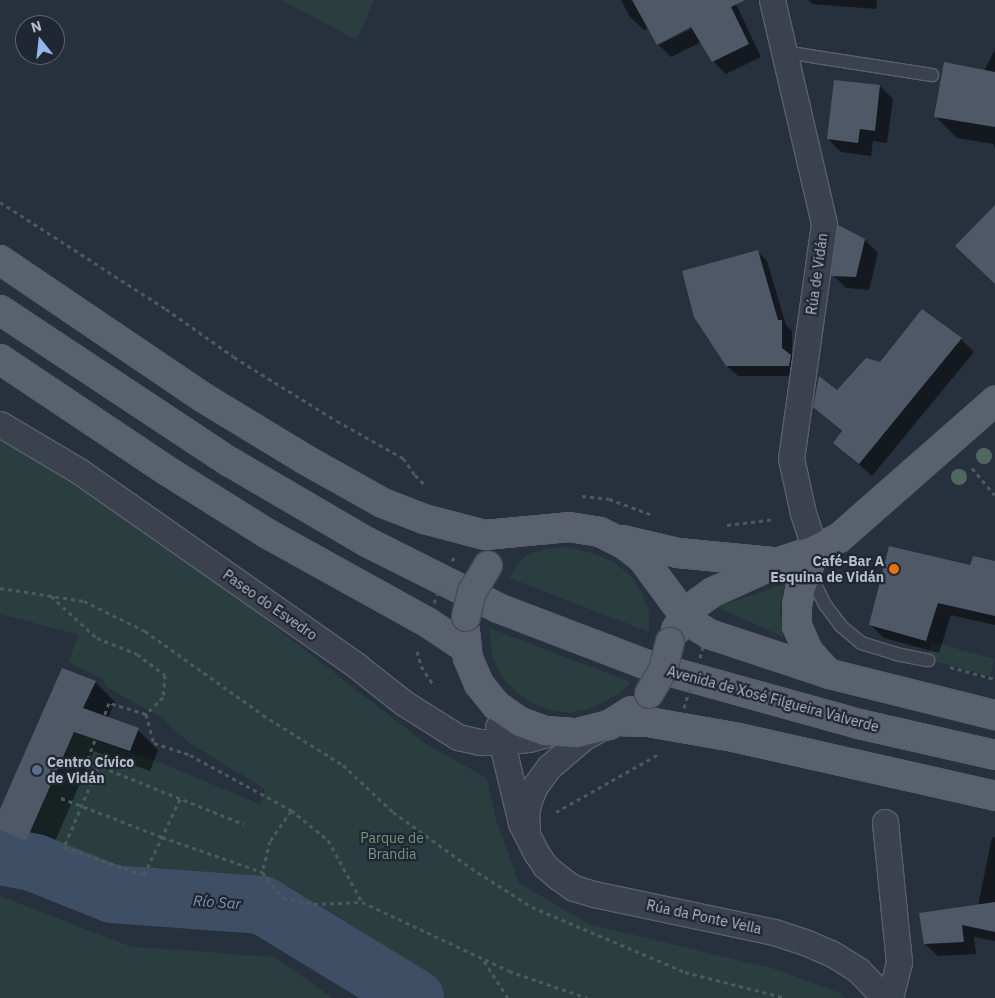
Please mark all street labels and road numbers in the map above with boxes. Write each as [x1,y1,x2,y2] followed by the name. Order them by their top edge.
[803,232,831,316] street label: Rúa de Vidán
[220,566,320,644] street label: Paseo do Esvedro
[665,663,881,735] street label: Avenida de Xosé Filgueira Valverde
[645,897,763,937] street label: Rúa da Ponte Vella

